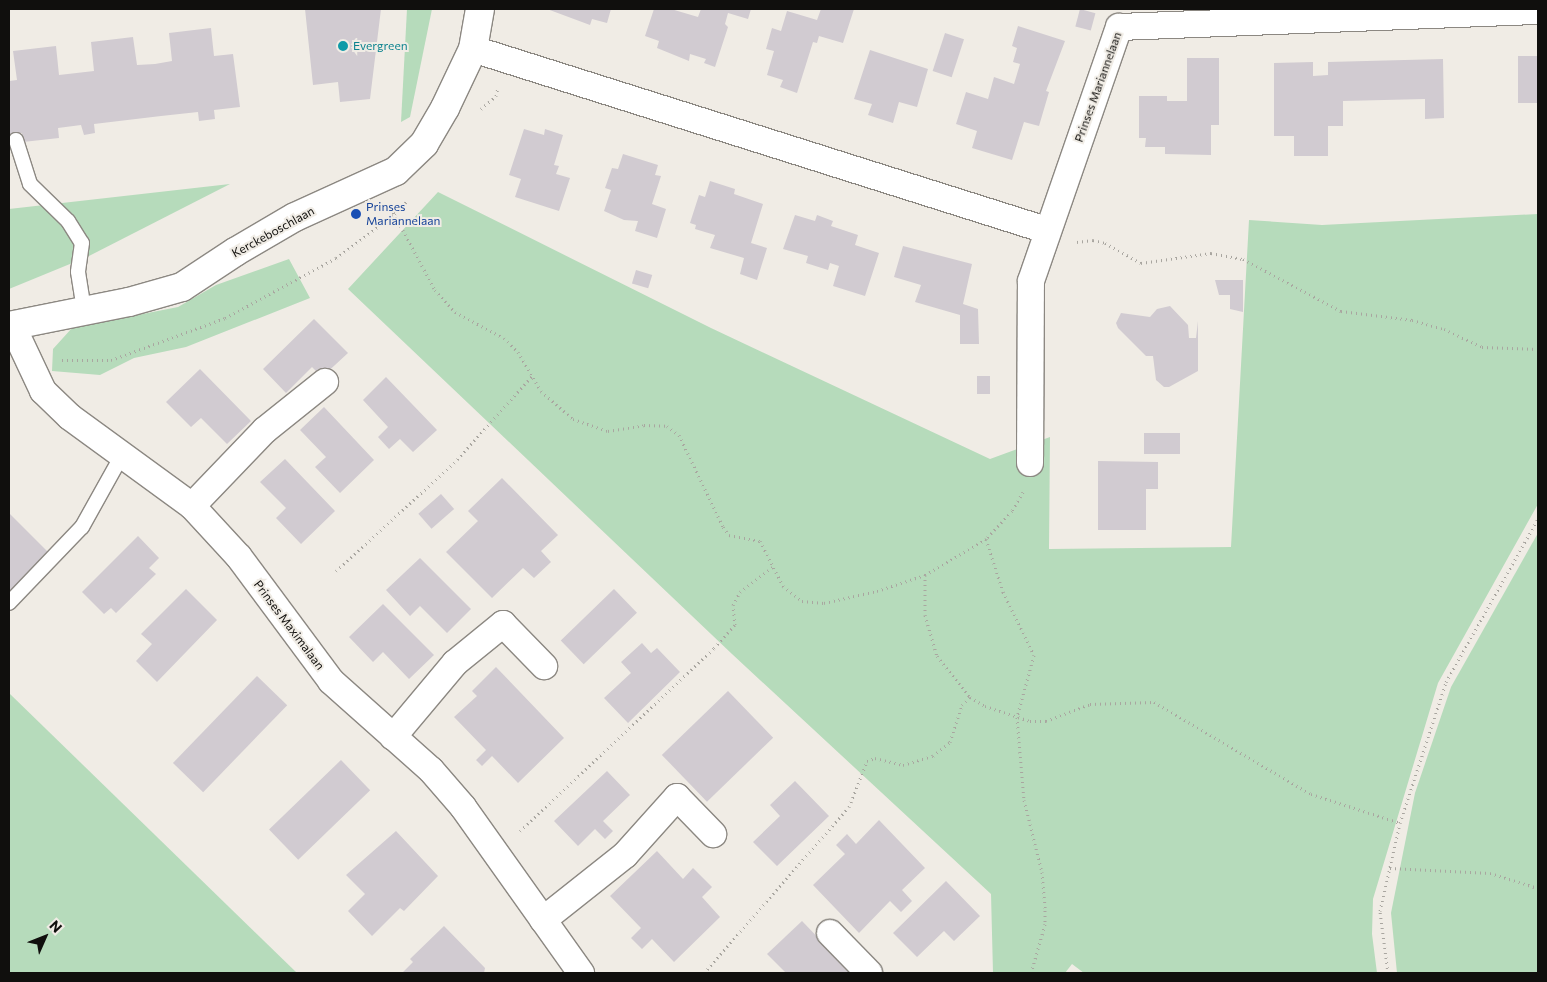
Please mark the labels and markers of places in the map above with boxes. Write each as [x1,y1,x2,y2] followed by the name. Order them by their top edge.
[353,39,408,53] place label: Evergreen
[337,40,349,52] marker: Evergreen
[366,200,440,228] place label: Prinses Mariannelaan
[350,208,362,220] marker: Prinses Mariannelaan

